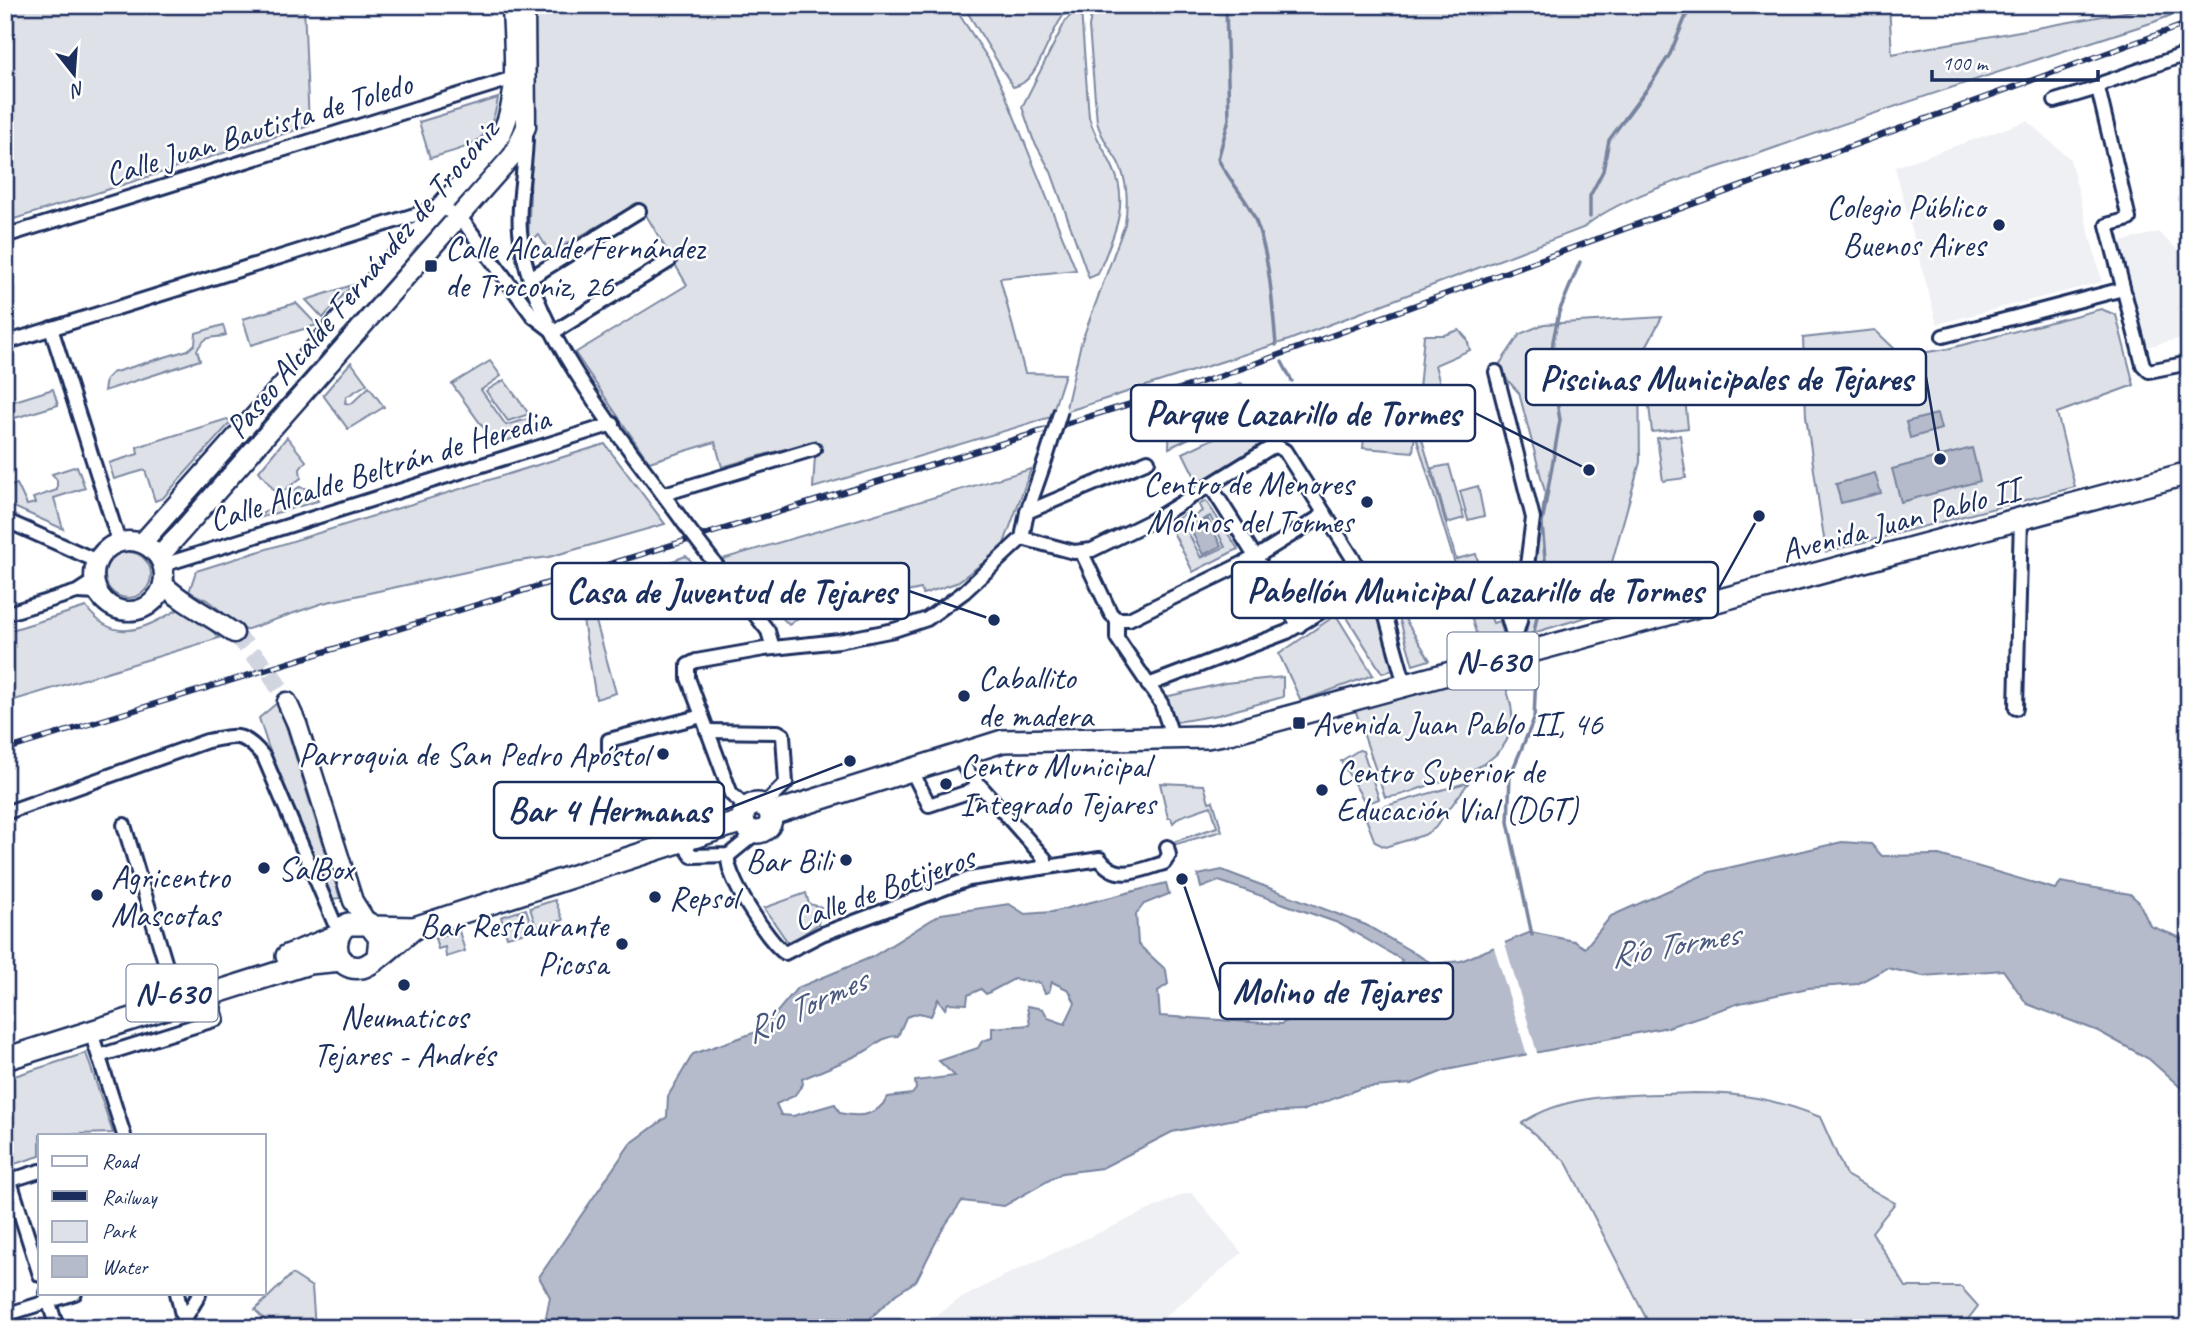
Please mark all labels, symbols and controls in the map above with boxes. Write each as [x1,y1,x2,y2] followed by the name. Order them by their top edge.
[38,38,108,108] north arrow
[1932,38,2098,82] scale bar
[1942,50,1989,76] text: 100 m
[100,62,418,196] street label: Calle Juan Bautista de Toledo
[66,76,88,103] text: N
[216,108,509,447] street label: Paseo Alcalde Fernández de Trocóniz
[1826,186,1988,266] place label: Colegio Público Buenos Aires
[1991,217,2007,233] marker: Colegio Público Buenos Aires
[445,227,707,307] place label: Calle Alcalde Fernández de Troconiz, 26
[423,258,439,274] marker: Calle Alcalde Fernández de Troconiz, 26
[1526,349,1926,405] callout: Piscinas Municipales de Tejares
[1540,356,1916,401] text: Piscinas Municipales de Tejares
[1131,385,1475,441] callout: Parque Lazarillo de Tormes
[1145,391,1464,436] text: Parque Lazarillo de Tormes
[204,397,556,541] street label: Calle Alcalde Beltrán de Heredia
[1143,463,1356,543] place label: Centro de Menores Molinos del Tormes
[1776,466,2031,572] street label: Avenida Juan Pablo II
[1359,494,1375,510] marker: Centro de Menores Molinos del Tormes
[1232,562,1718,618] callout: Pabellón Municipal Lazarillo de Tormes
[552,563,909,619] callout: Casa de Juventud de Tejares
[1247,568,1707,613] text: Pabellón Municipal Lazarillo de Tormes
[566,569,900,614] text: Casa de Juventud de Tejares
[1448,632,1538,690] road number: N-630
[978,657,1096,737] place label: Caballito de madera
[956,688,972,704] marker: Caballito de madera
[1313,703,1604,745] place label: Avenida Juan Pablo II, 46
[1291,715,1307,731] marker: Avenida Juan Pablo II, 46
[298,734,654,776] place label: Parroquia de San Pedro Apóstol
[960,745,1158,825] place label: Centro Municipal Integrado Tejares
[655,746,671,762] marker: Parroquia de San Pedro Apóstol
[1336,751,1580,831] place label: Centro Superior de Educación Vial (DGT)
[938,776,954,792] marker: Centro Municipal Integrado Tejares
[494,782,724,838] callout: Bar 4 Hermanas
[1314,782,1330,798] marker: Centro Superior de Educación Vial (DGT)
[508,788,714,833] text: Bar 4 Hermanas
[787,835,982,940] street label: Calle de Botijeros
[746,840,836,882] place label: Bar Bili
[278,848,356,890] place label: SalBox
[838,852,854,868] marker: Bar Bili
[111,856,231,936] place label: Agricentro Mascotas
[256,860,272,876] marker: SalBox
[669,877,743,919] place label: Repsol
[89,887,105,903] marker: Agricentro Mascotas
[647,889,663,905] marker: Repsol
[420,905,610,985] place label: Bar Restaurante Picosa
[1607,910,1748,978] water label: Río Tormes
[614,936,630,952] marker: Bar Restaurante Picosa
[737,955,879,1053] water label: Río Tormes
[1220,963,1453,1019] callout: Molino de Tejares
[127,964,218,1022] road number: N-630
[1233,969,1443,1014] text: Molino de Tejares
[396,977,412,993] marker: Neumaticos Tejares - Andrés
[313,996,497,1076] place label: Neumaticos Tejares - Andrés
[38,1134,266,1294] legend
[102,1148,141,1174] text: Road
[102,1184,158,1210] text: Railway
[102,1218,137,1244] text: Park
[102,1254,149,1280] text: Water

